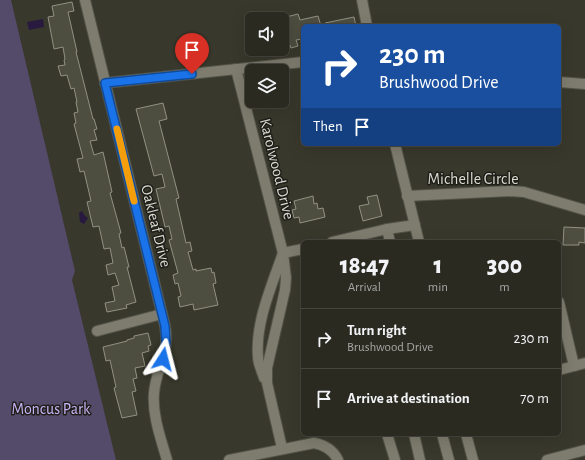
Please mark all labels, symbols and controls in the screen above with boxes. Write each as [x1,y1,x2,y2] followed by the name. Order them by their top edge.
[245,12,289,108] map controls
[245,12,289,56] button: sound
[175,33,209,74] pin
[181,39,203,61] icon: arrive
[313,40,365,92] icon: right
[379,41,446,69] text: 230 m
[245,64,289,108] button: layers
[379,74,498,92] text: Brushwood Drive
[351,116,373,138] icon: arrive
[257,117,297,221] street label: Karolwood Drive
[313,119,343,134] text: Then
[427,171,519,187] street label: Michelle Circle
[138,183,174,269] street label: Oakleaf Drive
[340,254,389,278] text: 18:47
[433,254,442,278] text: 1
[487,254,522,278] text: 300
[348,281,381,294] text: Arrival
[428,281,448,294] text: min
[499,281,510,294] text: m
[347,323,406,338] text: Turn right
[313,328,335,350] icon: right
[514,331,549,346] text: 230 m
[142,338,184,380] position arrow
[347,341,433,354] text: Brushwood Drive
[313,388,335,410] icon: arrive
[347,391,470,406] text: Arrive at destination
[520,391,549,406] text: 70 m
[12,401,91,417] park label: Moncus Park

